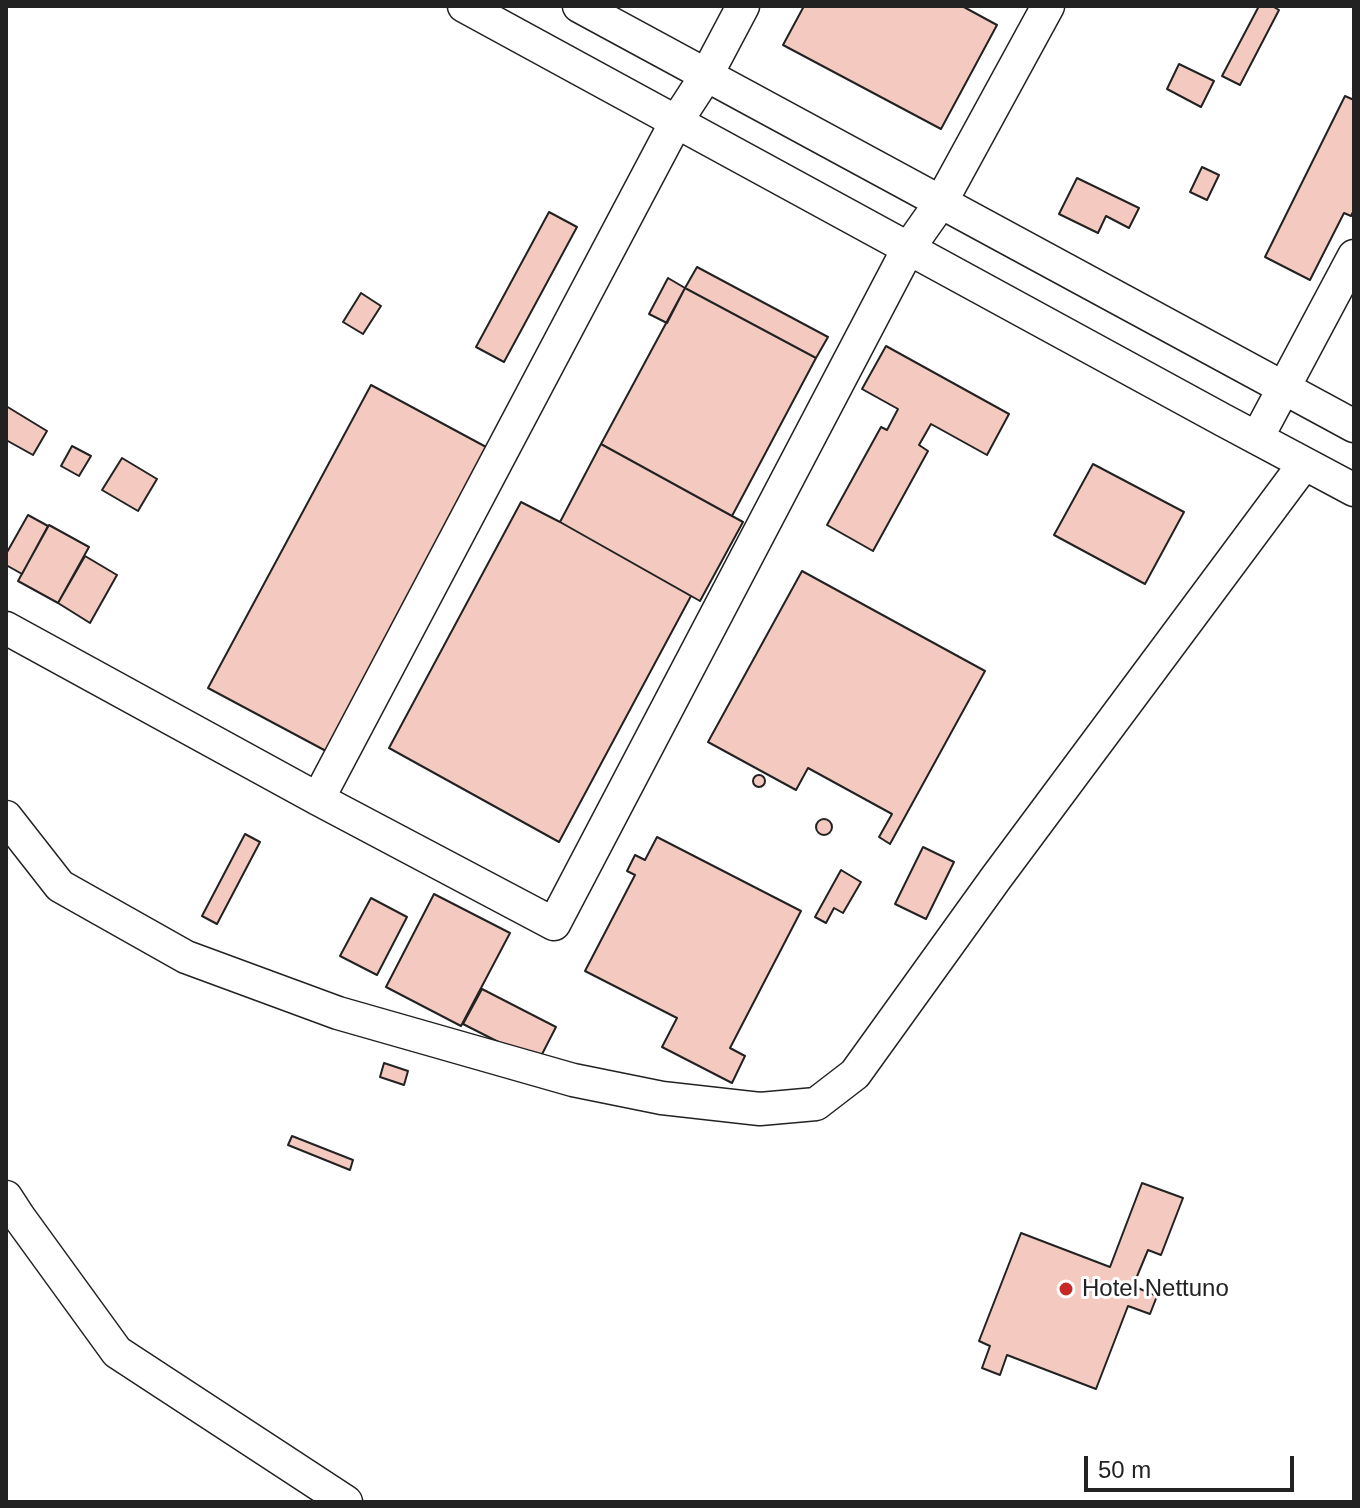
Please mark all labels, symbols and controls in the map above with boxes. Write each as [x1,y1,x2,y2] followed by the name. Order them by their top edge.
[1082,1275,1229,1303] place label: Hotel Nettuno
[1057,1280,1075,1298] marker: Hotel Nettuno
[1088,1440,1298,1490] scale bar
[1098,1456,1151,1483] text: 50 m

